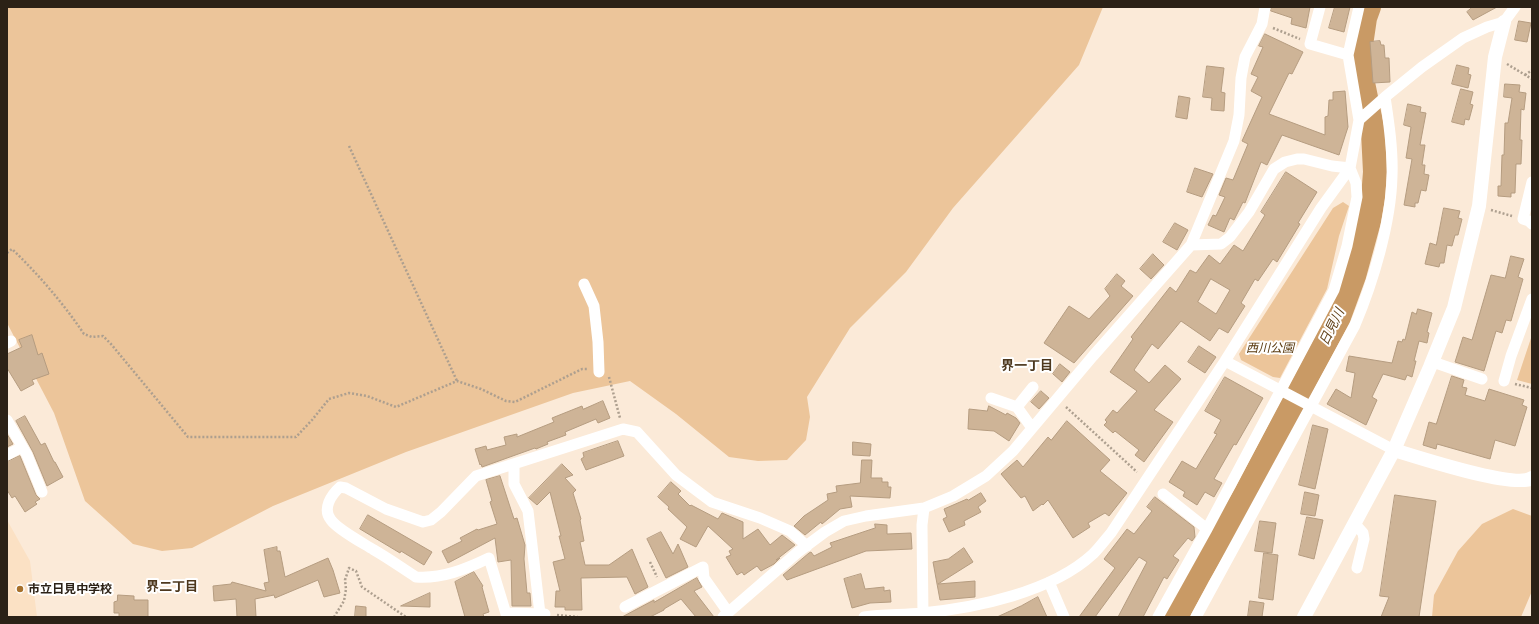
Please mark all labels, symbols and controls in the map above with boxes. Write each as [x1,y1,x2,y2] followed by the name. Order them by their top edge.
[1316,306,1348,348] water label: 日見川
[1246,341,1294,355] park label: 西川公園
[1001,358,1053,374] district label: 界一丁目
[146,579,198,595] district label: 界二丁目
[28,582,112,596] place label: 市立日見中学校
[15,584,25,594] marker: 市立日見中学校

